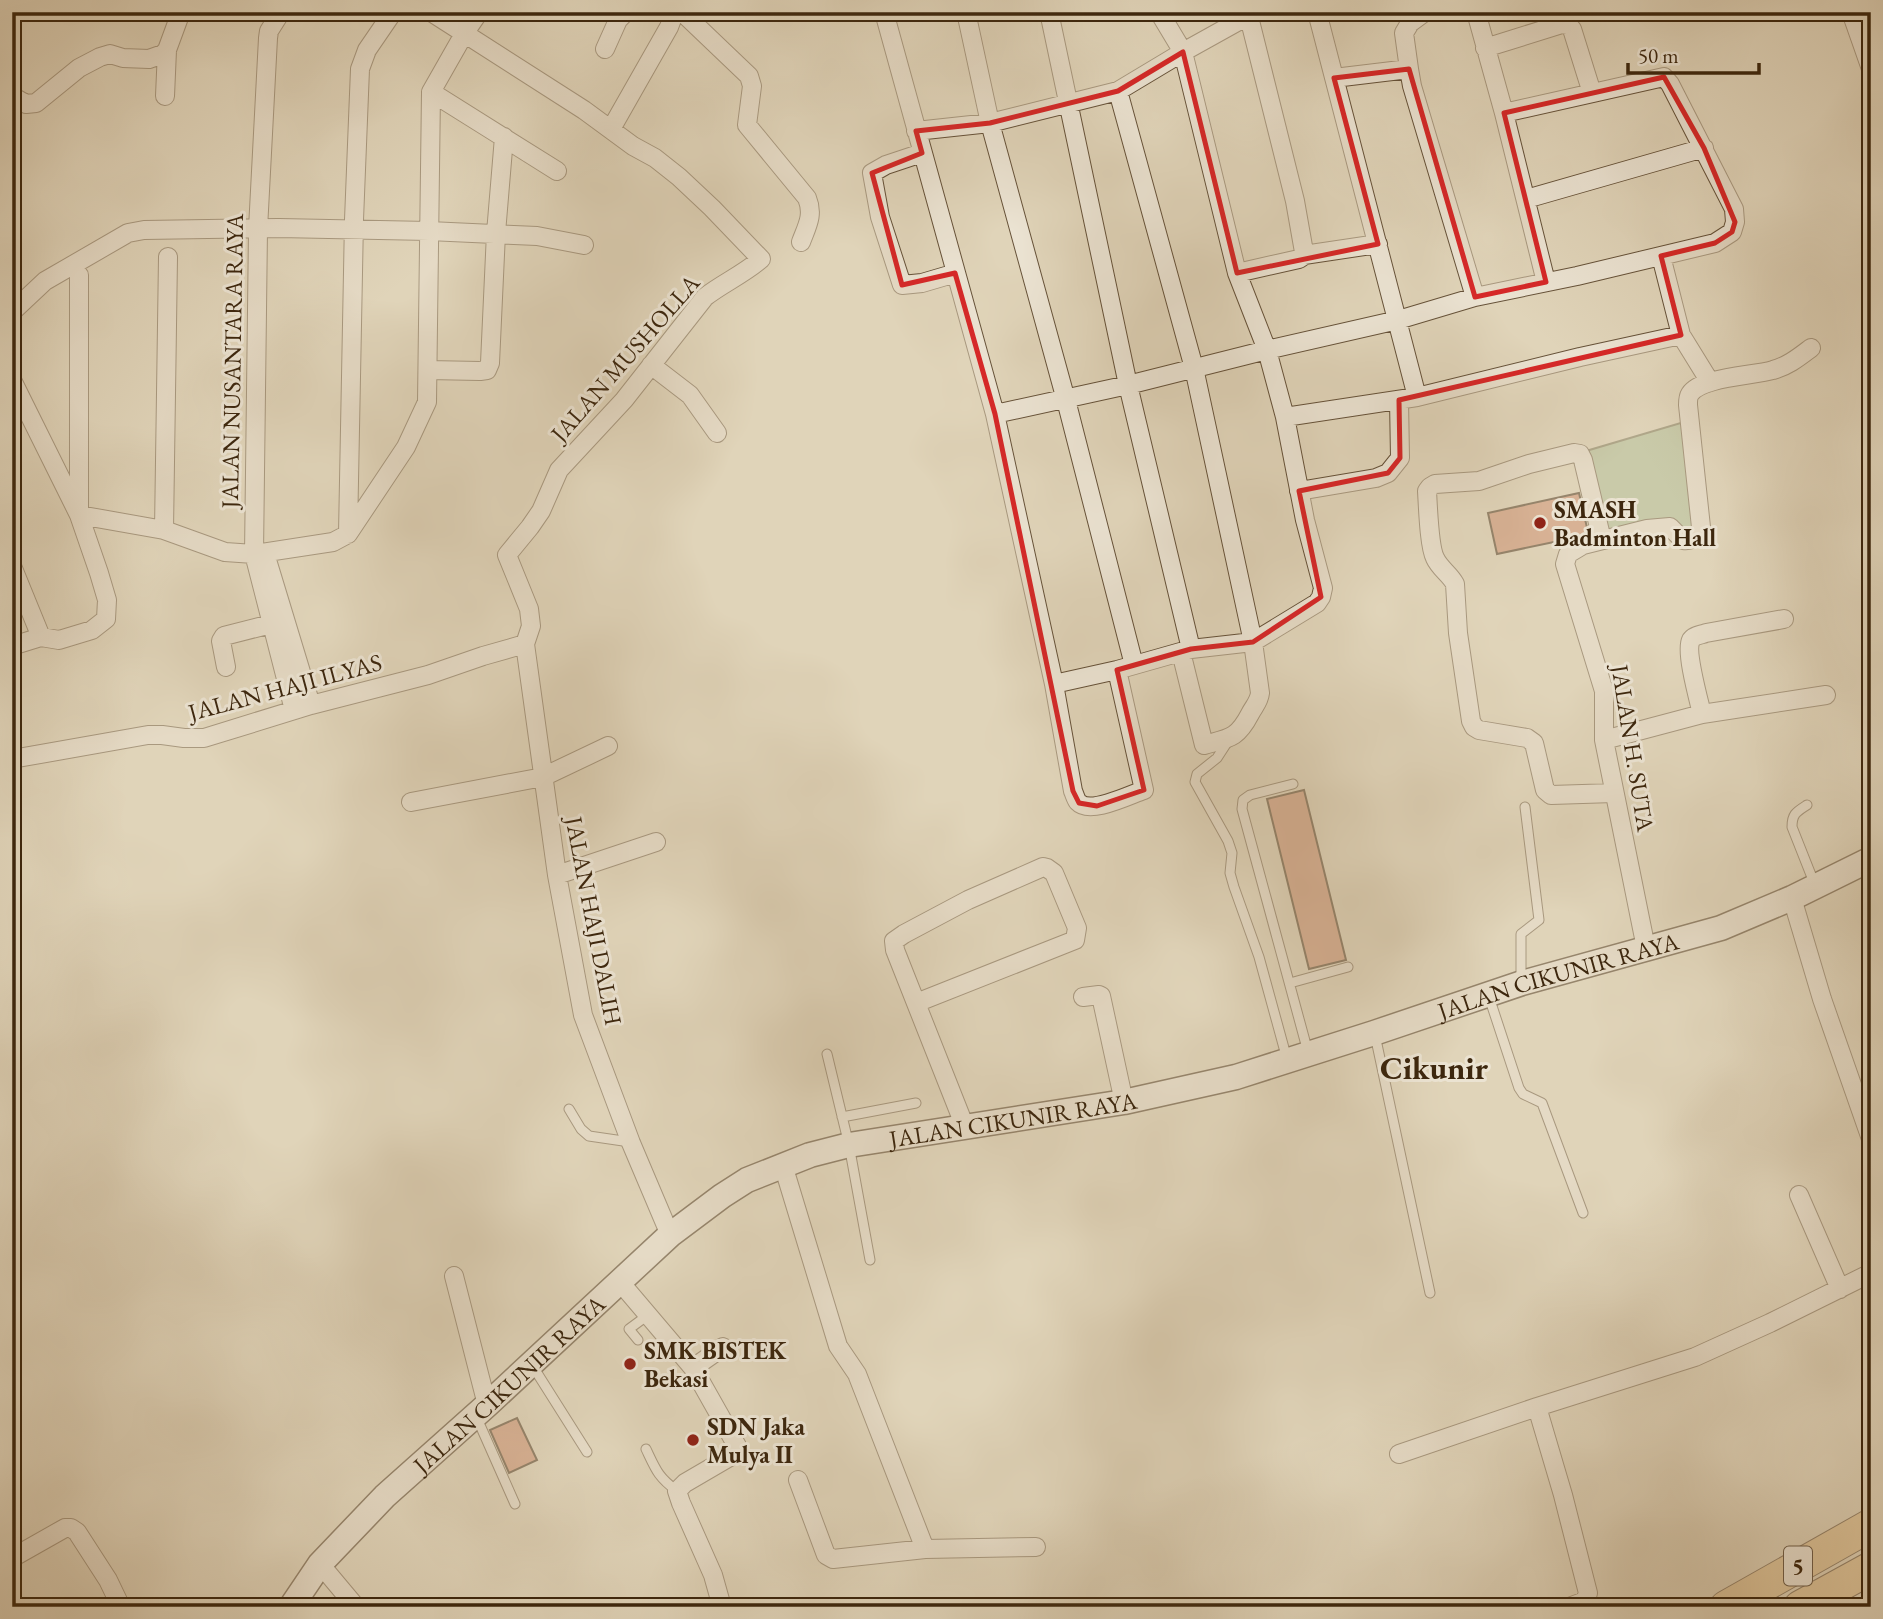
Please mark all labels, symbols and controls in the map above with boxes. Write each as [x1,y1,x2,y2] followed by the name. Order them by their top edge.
[1628,32,1759,76] scale bar
[1638,42,1679,69] text: 50 m
[214,213,250,511] street label: JALAN NUSANTARA RAYA
[542,268,707,450] street label: JALAN MUSHOLLA
[1554,494,1716,553] place label: SMASH Badminton Hall
[1532,515,1548,531] marker: SMASH Badminton Hall
[183,646,385,728] street label: JALAN HAJI ILYAS
[1604,660,1662,834] street label: JALAN H. SUTA
[558,812,629,1028] street label: JALAN HAJI DALIH
[1432,925,1682,1027] street label: JALAN CIKUNIR RAYA
[1380,1047,1489,1089] district label: Cikunir
[885,1084,1140,1154] street label: JALAN CIKUNIR RAYA
[405,1288,612,1481] street label: JALAN CIKUNIR RAYA
[644,1335,787,1394] place label: SMK BISTEK Bekasi
[622,1356,638,1372] marker: SMK BISTEK Bekasi
[707,1411,805,1471] place label: SDN Jaka Mulya II
[685,1432,701,1448] marker: SDN Jaka Mulya II
[1784,1546,1812,1586] road number: 5

